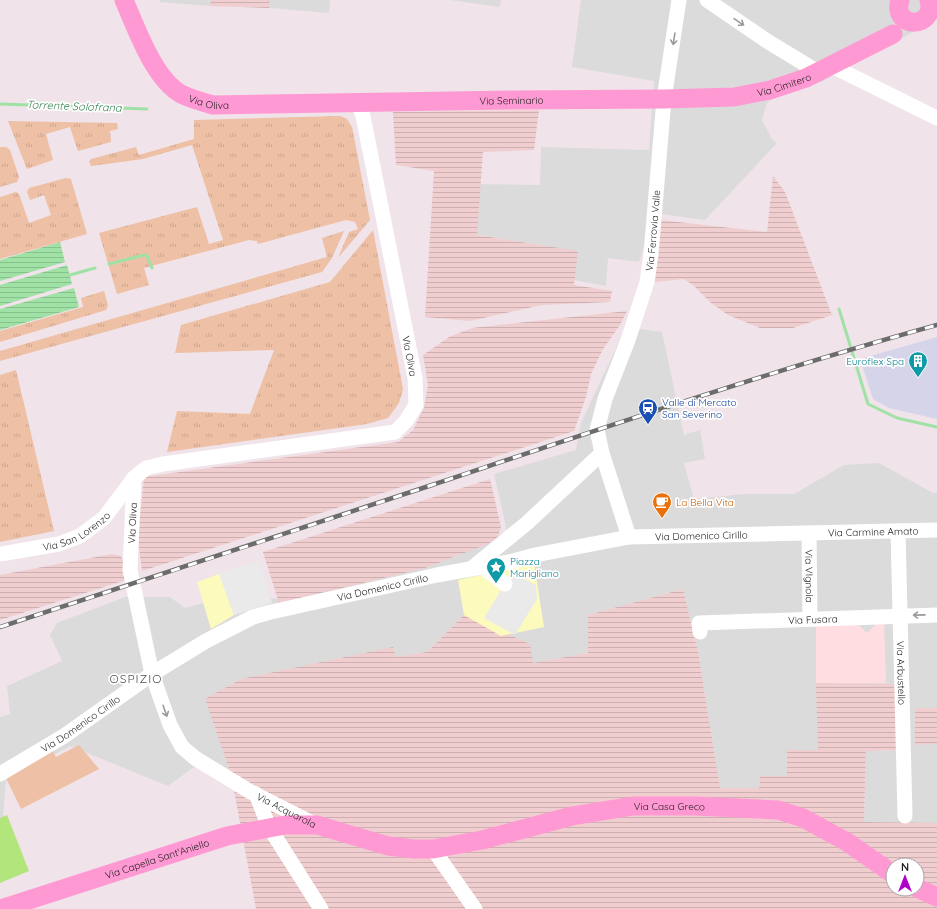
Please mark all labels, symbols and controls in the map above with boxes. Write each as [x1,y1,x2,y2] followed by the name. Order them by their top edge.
[733,19,745,27] one-way arrow
[669,32,677,45] one-way arrow
[756,70,814,99] street label: Via Cimitero
[187,92,229,112] street label: Via Oliva
[479,94,544,108] street label: Via Seminario
[26,97,123,115] water label: Torrente Solofrana
[643,189,663,272] street label: Via Ferrovia Valle
[399,335,420,377] street label: Via Oliva
[907,350,929,378] building icon: Euroflex Spa
[846,355,904,368] place label: Euroflex Spa
[662,396,737,421] place label: Valle di Mercato San Severino
[637,397,659,425] station icon: Valle di Mercato San Severino
[651,491,673,519] cafe icon: La Bella Vita
[676,496,734,509] place label: La Bella Vita
[125,502,140,544] street label: Via Oliva
[42,509,113,554] street label: Via San Lorenzo
[828,524,919,539] street label: Via Carmine Amato
[655,528,748,543] street label: Via Domenico Cirillo
[802,549,816,603] street label: Via VIgnola
[510,555,559,580] place label: Piazza Marigliano
[485,556,507,584] place icon: Piazza Marigliano
[336,571,429,604] street label: Via Domenico Cirillo
[913,611,926,619] one-way arrow
[788,612,838,627] street label: Via Fusara
[894,641,908,705] street label: Via Arbustello
[109,671,163,686] district label: OSPIZIO
[39,693,123,755] street label: Via Domenico Cirillo
[161,705,169,717] one-way arrow
[254,790,318,831] street label: Via Acquarola
[634,800,705,813] street label: Via Casa Greco
[103,836,211,882] street label: Via Capella Sant'Aniello
[885,857,925,897] north arrow
[901,860,909,874] text: N

